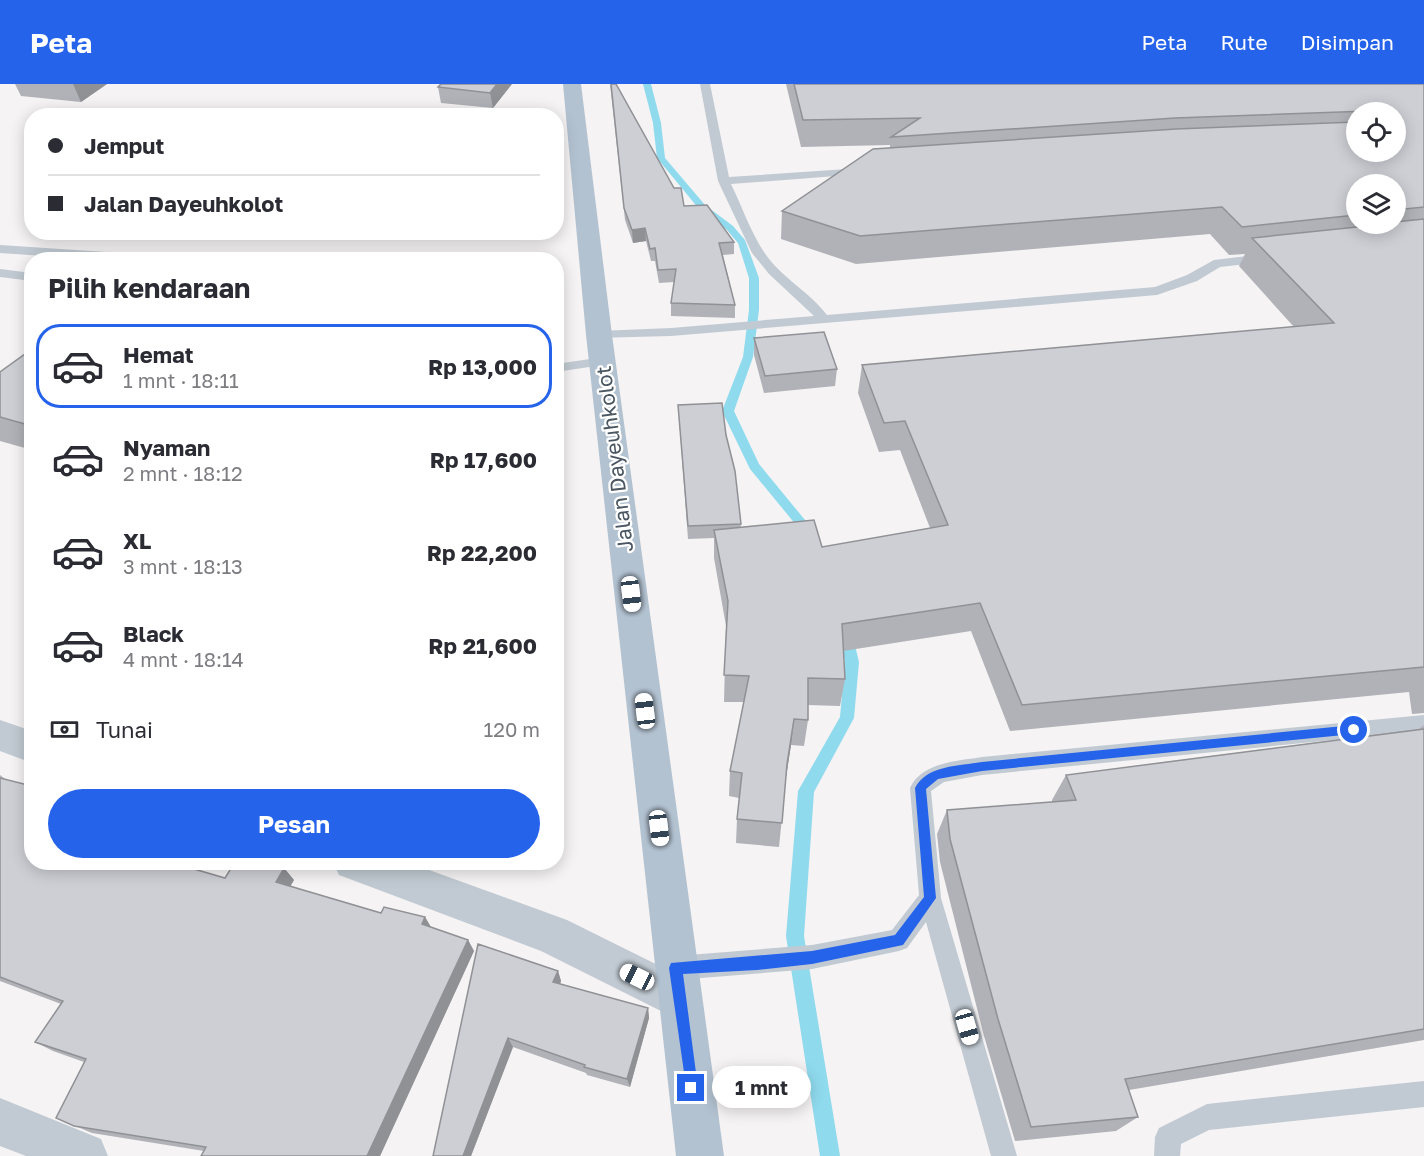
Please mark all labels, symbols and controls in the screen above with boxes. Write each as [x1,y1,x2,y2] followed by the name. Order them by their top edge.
[30,26,92,59] text: Peta
[1141,29,1187,55] text: Peta
[1220,29,1268,55] text: Rute
[1301,29,1394,55] text: Disimpan
[1346,102,1406,234] map controls
[1346,102,1406,162] button: locate
[84,132,164,159] text: Jemput
[1346,174,1406,234] button: layers
[84,190,283,217] text: Jalan Dayeuhkolot
[48,272,250,304] text: Pilih kendaraan
[51,339,105,393] icon: car
[123,341,194,368] text: Hemat
[428,353,537,380] text: Rp 13,000
[590,365,638,554] street label: Jalan Dayeuhkolot
[123,368,239,392] text: 1 mnt · 18:11
[51,432,105,486] icon: car
[123,434,210,461] text: Nyaman
[430,446,537,473] text: Rp 17,600
[123,461,243,485] text: 2 mnt · 18:12
[51,525,105,579] icon: car
[123,527,151,554] text: XL
[427,539,537,566] text: Rp 22,200
[123,554,243,578] text: 3 mnt · 18:13
[620,575,642,613] car
[51,618,105,672] icon: car
[123,620,184,647] text: Black
[428,632,537,659] text: Rp 21,600
[123,647,244,671] text: 4 mnt · 18:14
[634,692,656,730] car
[48,713,81,746] icon: cash
[96,716,153,743] text: Tunai
[1340,716,1367,743] route start
[484,717,540,741] text: 120 m
[48,789,540,858] button: Pesan
[648,809,670,847] car
[617,961,657,993] car
[953,1007,981,1047] car
[712,1067,811,1109] callout: 1 mnt
[677,1074,704,1101] route end
[735,1075,788,1099] text: 1 mnt

